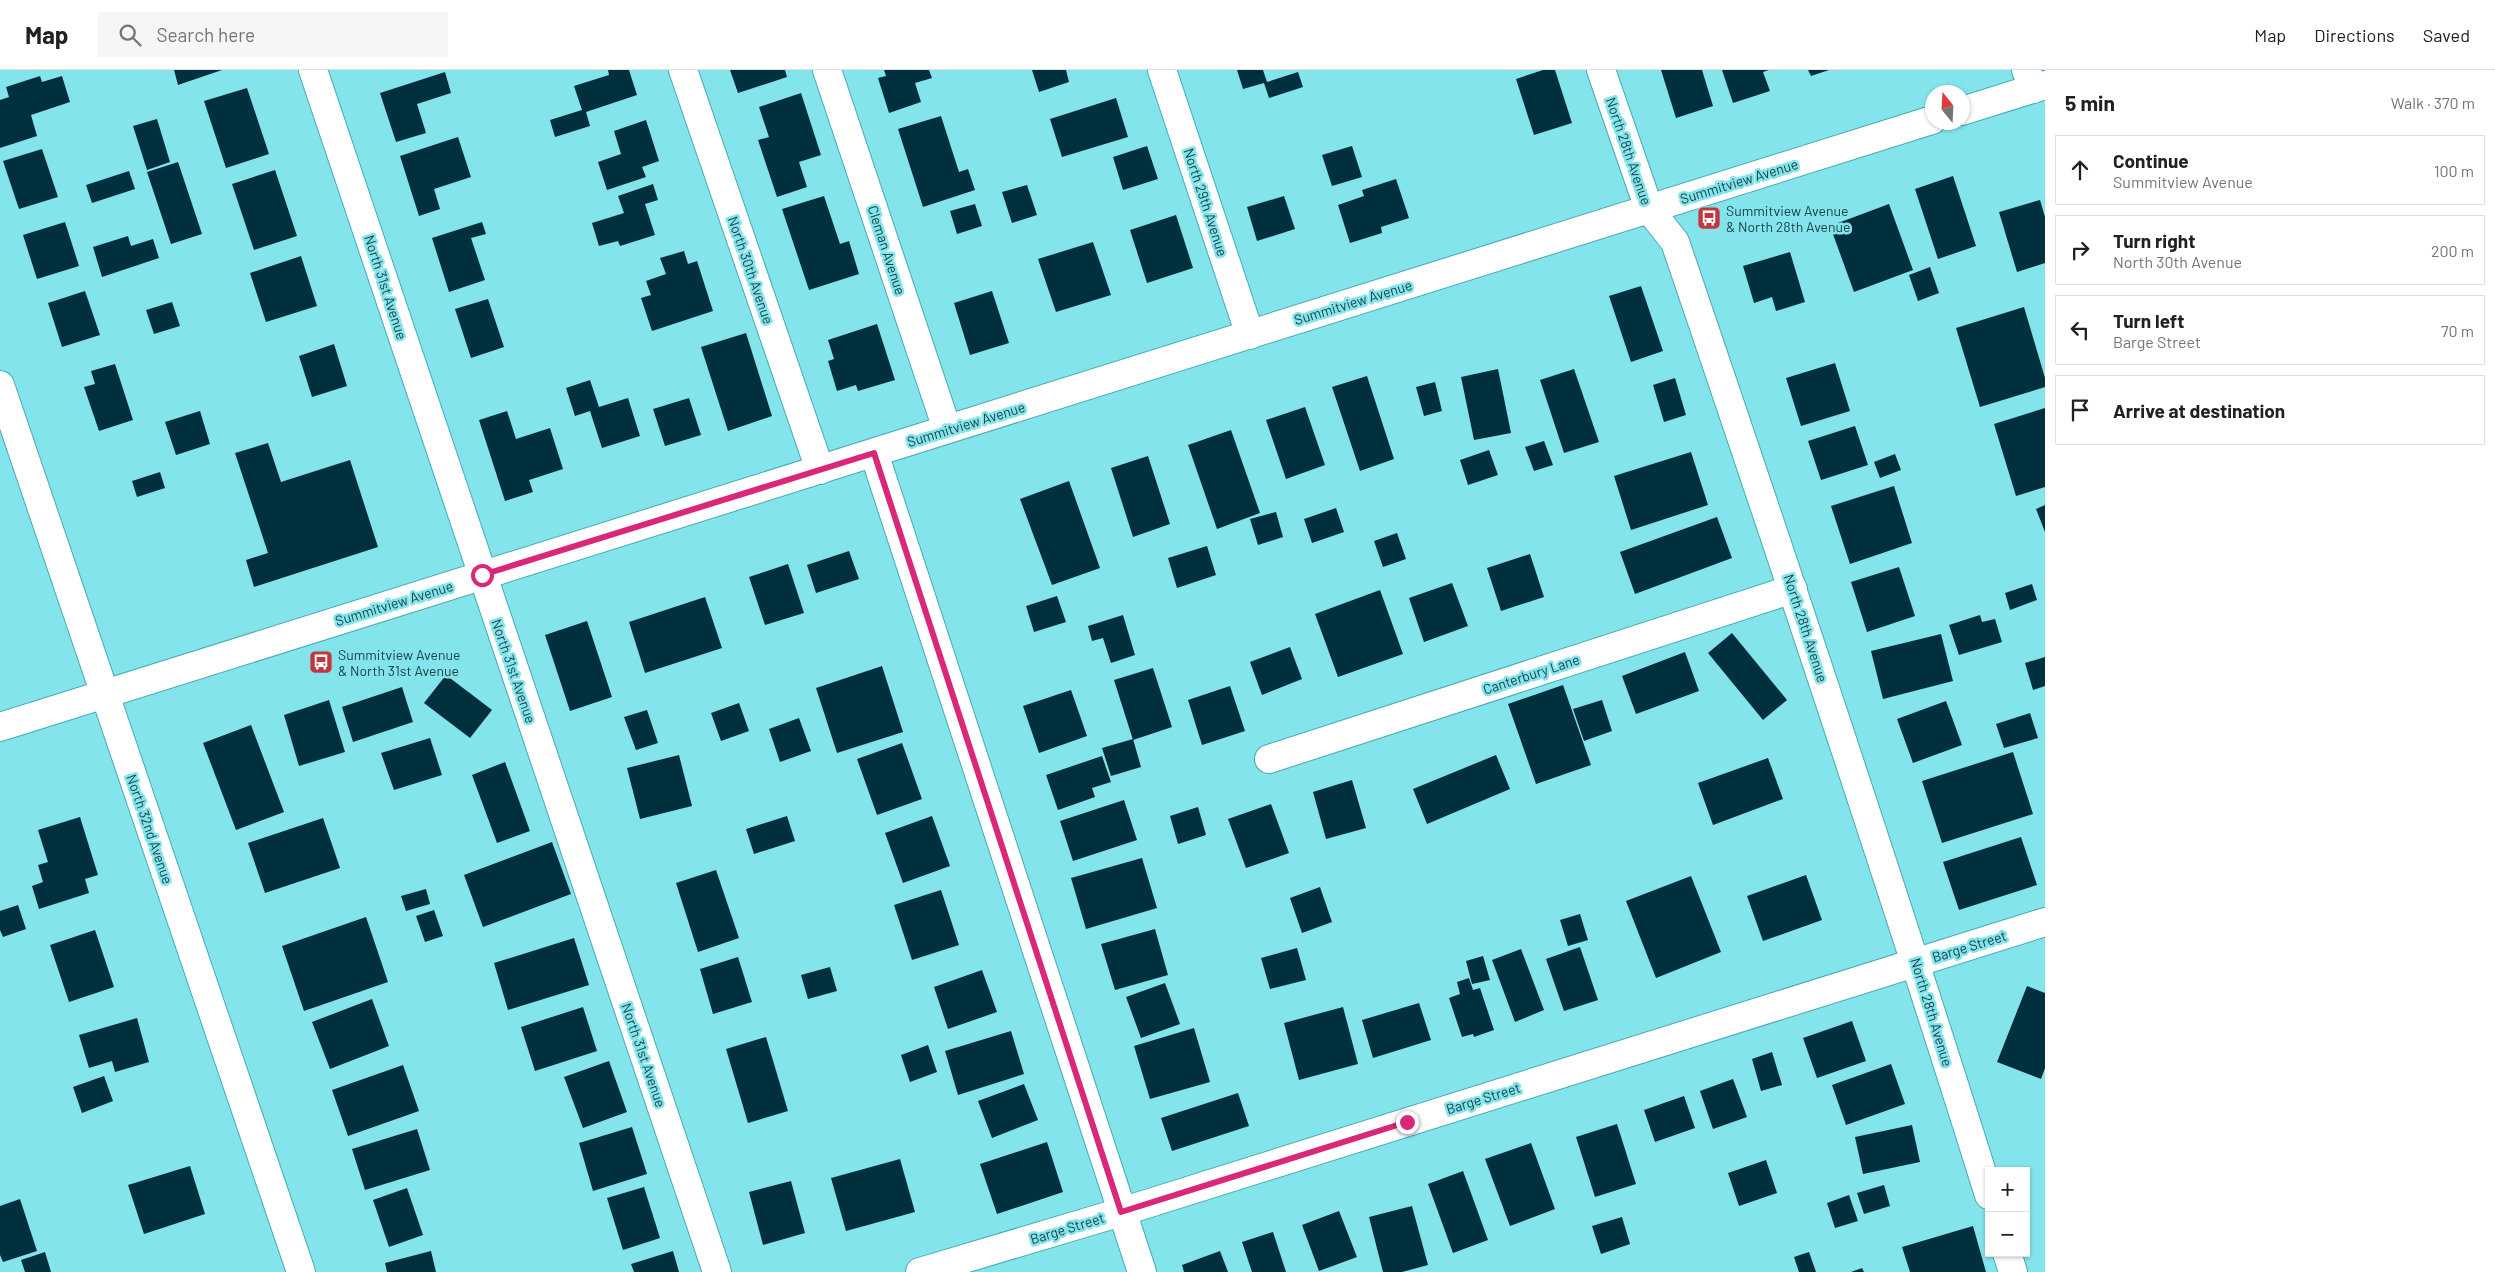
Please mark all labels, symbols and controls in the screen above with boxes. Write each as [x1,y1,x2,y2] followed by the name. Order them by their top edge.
[98,12,448,57] search box
[25,20,68,49] text: Map
[116,21,144,49] icon: search
[156,23,255,46] text: Search here
[2254,24,2286,46] text: Map
[2314,24,2395,46] text: Directions
[2423,24,2470,46] text: Saved
[1925,85,1970,130] north arrow
[2065,90,2115,115] text: 5 min
[2391,93,2475,112] text: Walk · 370 m
[1603,95,1655,207] street label: North 28th Avenue
[1181,146,1231,258] street label: North 29th Avenue
[2113,149,2189,172] text: Continue
[1678,155,1800,207] street label: Summitview Avenue
[2066,156,2094,184] icon: ahead
[2434,161,2474,180] text: 100 m
[2113,172,2253,191] text: Summitview Avenue
[1726,202,1851,235] place label: Summitview Avenue & North 28th Avenue
[865,203,909,297] street label: Cleman Avenue
[1696,205,1722,231] bus stop icon: Summitview Avenue & North 28th Avenue
[725,214,777,326] street label: North 30th Avenue
[2113,229,2195,252] text: Turn right
[361,233,411,341] street label: North 31st Avenue
[2066,236,2094,264] icon: right
[2431,241,2474,260] text: 200 m
[2113,252,2242,271] text: North 30th Avenue
[1292,276,1414,328] street label: Summitview Avenue
[2113,309,2184,332] text: Turn left
[2066,316,2094,344] icon: left
[2441,321,2474,340] text: 70 m
[2113,332,2201,351] text: Barge Street
[2066,396,2094,424] icon: arrive
[905,398,1027,450] street label: Summitview Avenue
[2113,399,2285,422] text: Arrive at destination
[471,564,494,587] route start
[1781,572,1831,684] street label: North 28th Avenue
[333,577,455,629] street label: Summitview Avenue
[488,617,540,725] street label: North 31st Avenue
[338,646,460,679] place label: Summitview Avenue & North 31st Avenue
[308,649,334,675] bus stop icon: Summitview Avenue & North 31st Avenue
[1481,650,1581,698] street label: Canterbury Lane
[123,772,177,886] street label: North 32nd Avenue
[1930,927,2008,965] street label: Barge Street
[1907,956,1957,1068] street label: North 28th Avenue
[618,1001,670,1109] street label: North 31st Avenue
[1444,1079,1522,1117] street label: Barge Street
[1396,1111,1419,1134] route end
[1985,1167,2030,1257] map controls
[1985,1167,2030,1212] button: +
[1028,1209,1106,1247] street label: Barge Street
[1985,1212,2030,1257] button: −

